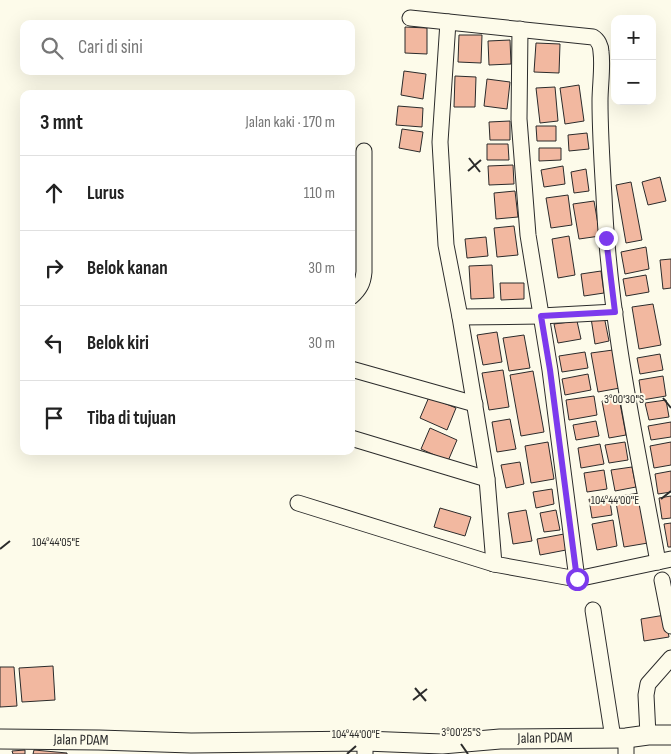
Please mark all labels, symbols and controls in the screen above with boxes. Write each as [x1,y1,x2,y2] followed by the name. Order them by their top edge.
[611,15,656,105] map controls
[611,15,656,60] button: +
[20,20,355,75] search box
[38,34,66,62] icon: search
[78,36,143,59] text: Cari di sini
[611,60,656,105] button: −
[40,110,83,135] text: 3 mnt
[246,113,335,132] text: Jalan kaki · 170 m
[40,179,68,207] icon: ahead
[87,182,124,205] text: Lurus
[304,184,335,203] text: 110 m
[595,227,618,250] route end
[40,254,68,282] icon: right
[87,257,168,280] text: Belok kanan
[308,259,335,278] text: 30 m
[40,329,68,357] icon: left
[87,332,149,355] text: Belok kiri
[308,334,335,353] text: 30 m
[604,392,644,407] text: 3°00'30"S
[40,404,68,432] icon: arrive
[87,407,176,430] text: Tiba di tujuan
[591,493,639,508] text: 104°44'00"E
[32,535,80,550] text: 104°44'05"E
[566,568,589,591] route start
[441,725,481,740] text: 3°00'25"S
[332,727,380,742] text: 104°44'00"E
[516,728,573,748] street label: Jalan PDAM
[52,730,109,750] street label: Jalan PDAM

